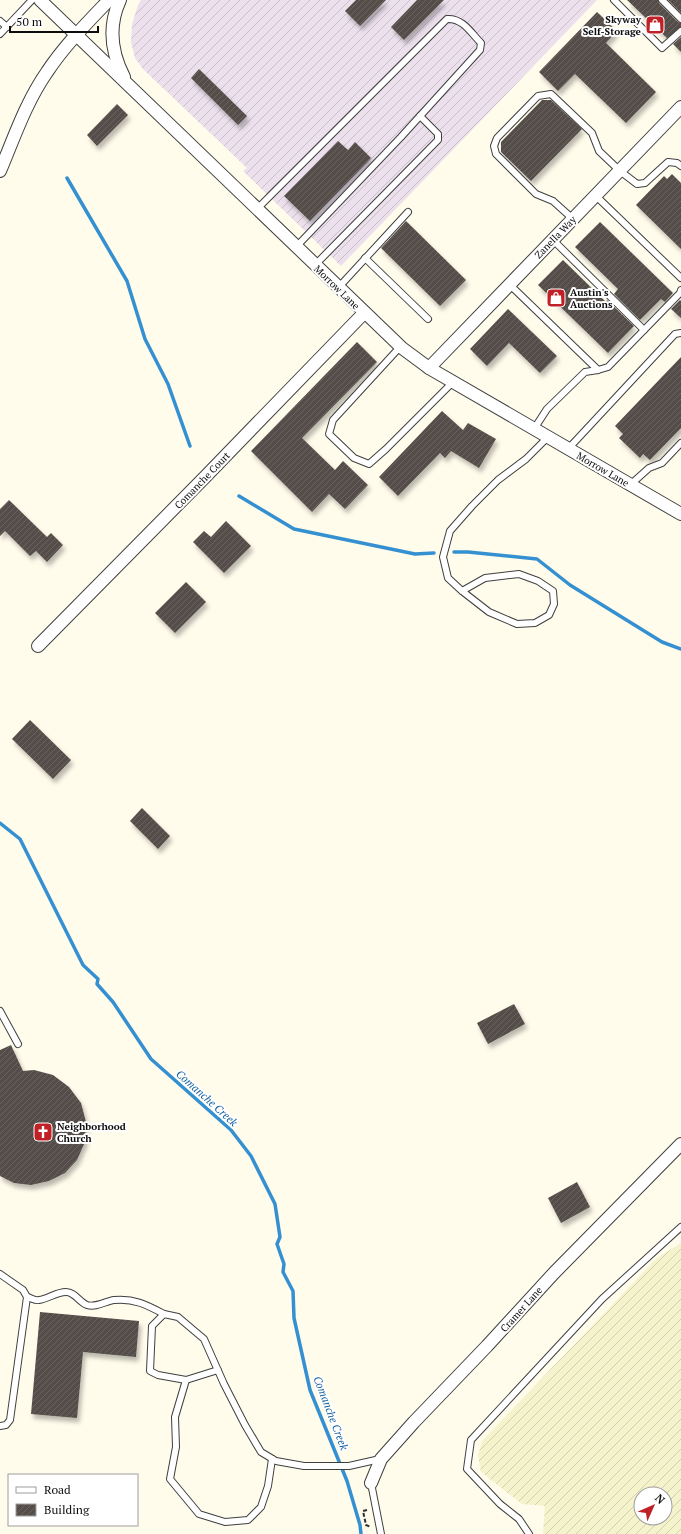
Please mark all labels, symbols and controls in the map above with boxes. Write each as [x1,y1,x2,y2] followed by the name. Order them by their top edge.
[10,8,98,34] scale bar
[583,13,642,38] place label: Skyway Self-Storage
[16,14,43,29] text: 50 m
[644,14,666,36] shop icon: Skyway Self-Storage
[532,213,580,261] street label: Zanella Way
[311,262,362,312] street label: Morrow Lane
[570,286,613,311] place label: Austin's Auctions
[545,287,567,309] shop icon: Austin's Auctions
[172,449,233,512] street label: Comanche Court
[574,449,631,490] street label: Morrow Lane
[173,1067,241,1130] water label: Comanche Creek
[57,1120,126,1145] place label: Neighborhood Church
[32,1121,54,1143] church icon: Neighborhood Church
[498,1284,545,1335] street label: Cramer Lane
[310,1374,352,1453] water label: Comanche Creek
[8,1474,138,1526] legend
[44,1482,71,1497] text: Road
[633,1486,673,1526] north arrow
[652,1491,668,1507] text: N
[44,1502,90,1517] text: Building

